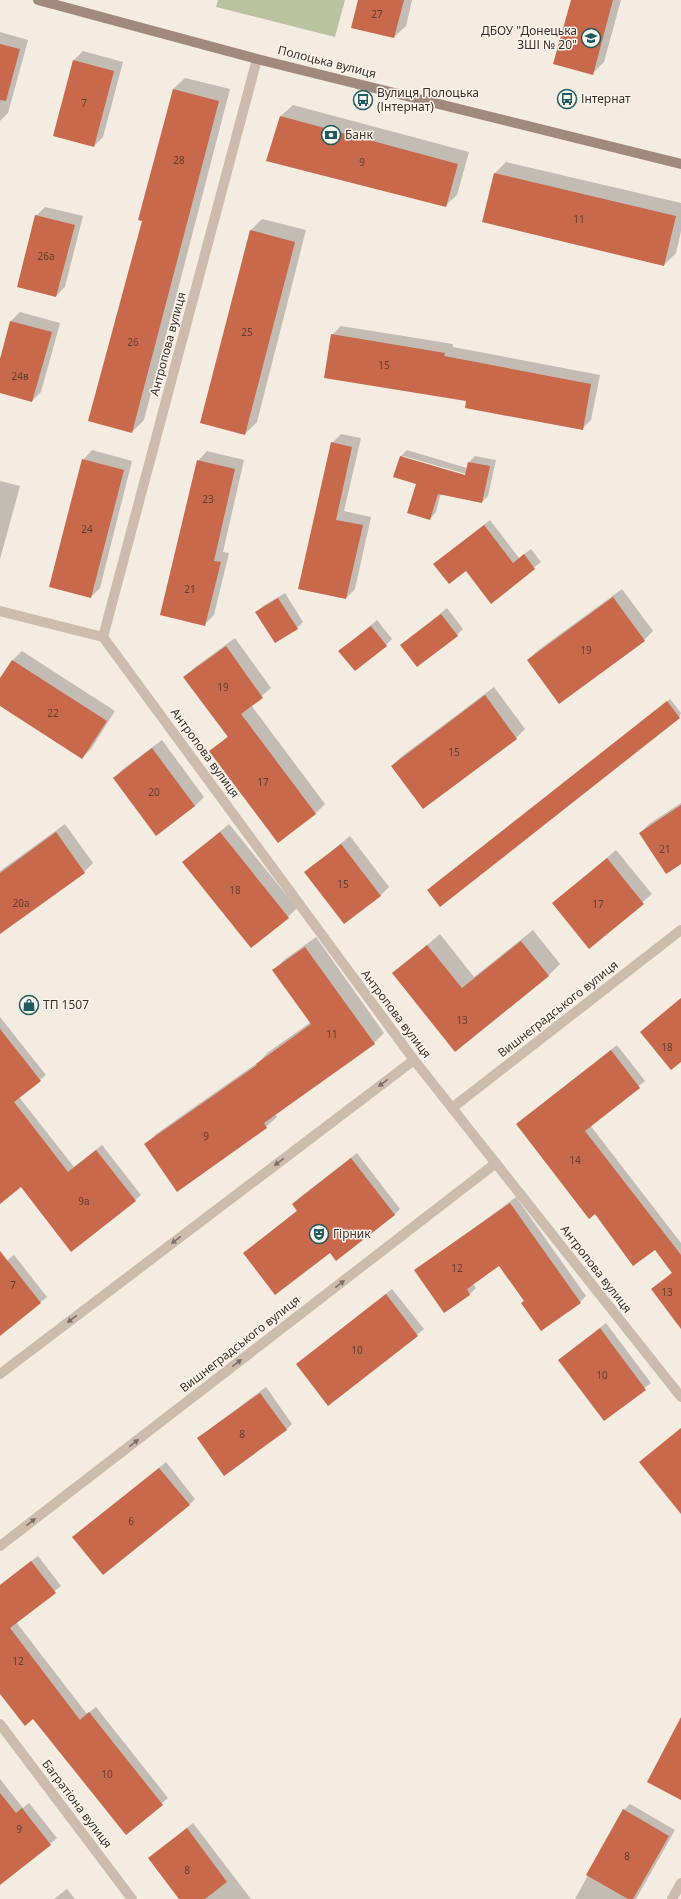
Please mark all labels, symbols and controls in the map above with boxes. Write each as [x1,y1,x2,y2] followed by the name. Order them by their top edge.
[371,7,383,21] house number: 27
[481,22,577,53] place label: ДБОУ "Донецька ЗШІ № 20"
[580,27,602,49] school or university icon: ДБОУ "Донецька ЗШІ № 20"
[276,41,378,82] street label: Полоцька вулиця
[377,84,479,115] place label: Вулиця Полоцька (Інтернат)
[556,88,578,110] bus stop icon: Інтернат
[352,89,374,111] bus stop icon: Вулиця Полоцька (Інтернат)
[581,90,631,107] place label: Інтернат
[81,96,87,110] house number: 7
[320,124,342,146] bank icon: Банк
[345,126,373,143] place label: Банк
[173,153,185,167] house number: 28
[359,155,365,169] house number: 9
[573,212,585,226] house number: 11
[38,249,55,263] house number: 26а
[145,290,190,398] street label: Антропова вулиця
[241,325,253,339] house number: 25
[127,335,139,349] house number: 26
[378,358,390,372] house number: 15
[11,369,29,383] house number: 24в
[202,492,214,506] house number: 23
[81,522,93,536] house number: 24
[184,582,196,596] house number: 21
[580,643,592,657] house number: 19
[217,680,229,694] house number: 19
[167,704,244,801] street label: Антропова вулиця
[47,706,59,720] house number: 22
[448,745,460,759] house number: 15
[257,775,269,789] house number: 17
[148,785,160,799] house number: 20
[659,842,671,856] house number: 21
[337,877,349,891] house number: 15
[229,883,241,897] house number: 18
[13,896,30,910] house number: 20а
[592,897,604,911] house number: 17
[494,956,621,1061] street label: Вишнеградського вулиця
[357,966,435,1062] street label: Антропова вулиця
[18,994,40,1016] shop icon: ТП 1507
[43,996,89,1013] place label: ТП 1507
[456,1013,468,1027] house number: 13
[326,1027,338,1041] house number: 11
[661,1040,673,1054] house number: 18
[377,1079,388,1088] one-way arrow
[203,1129,209,1143] house number: 9
[569,1153,581,1167] house number: 14
[274,1158,285,1166] one-way arrow
[78,1194,90,1208] house number: 9а
[557,1221,636,1316] street label: Антропова вулиця
[308,1223,330,1245] theatre icon: Гірник
[333,1225,371,1242] place label: Гірник
[170,1236,181,1245] one-way arrow
[451,1261,463,1275] house number: 12
[10,1278,16,1292] house number: 7
[334,1280,345,1288] one-way arrow
[661,1285,673,1299] house number: 13
[176,1291,303,1396] street label: Вишнеградського вулиця
[67,1315,77,1323] one-way arrow
[351,1343,363,1357] house number: 10
[231,1359,242,1368] one-way arrow
[596,1368,608,1382] house number: 10
[239,1427,245,1441] house number: 8
[128,1439,139,1447] one-way arrow
[128,1514,134,1528] house number: 6
[25,1518,36,1527] one-way arrow
[12,1654,24,1668] house number: 12
[38,1756,116,1852] street label: Багратіона вулиця
[101,1767,113,1781] house number: 10
[16,1822,22,1836] house number: 9
[624,1849,630,1863] house number: 8
[184,1863,190,1877] house number: 8

